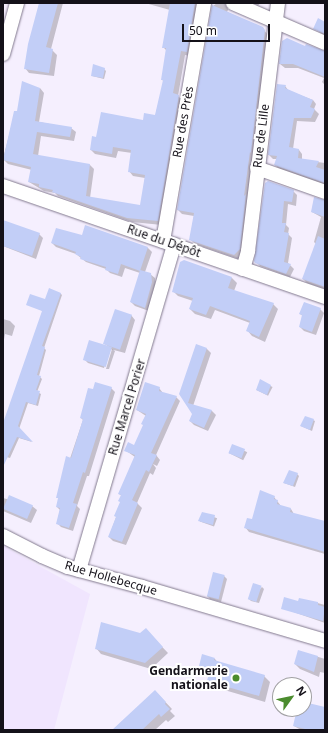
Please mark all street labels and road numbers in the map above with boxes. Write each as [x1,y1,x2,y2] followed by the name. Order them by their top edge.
[170,85,196,159] street label: Rue des Près
[250,103,272,169] street label: Rue de Lille
[125,222,203,260] street label: Rue du Dépôt
[105,357,149,457] street label: Rue Marcel Porier
[63,558,159,598] street label: Rue Hollebecque

